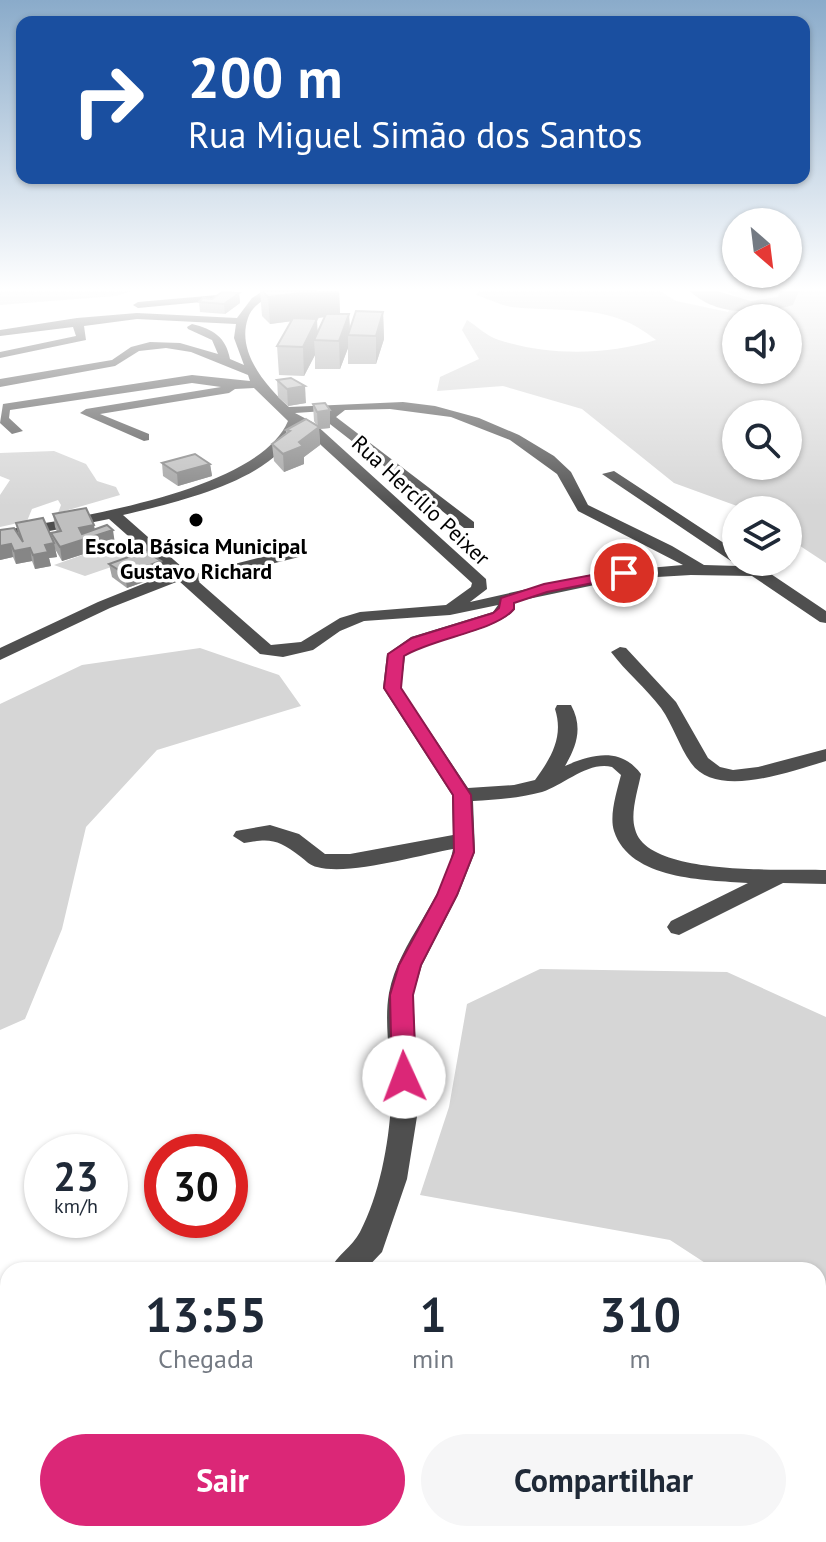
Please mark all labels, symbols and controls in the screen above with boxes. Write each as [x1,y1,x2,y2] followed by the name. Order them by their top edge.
[188,41,343,113] text: 200 m
[56,48,160,152] icon: right
[188,111,642,158] text: Rua Miguel Simão dos Santos
[722,208,802,288] north arrow
[722,208,802,576] map controls
[722,304,802,384] button: sound
[722,400,802,480] button: search
[346,429,496,572] street label: Rua Hercílio Peixer
[722,496,802,576] button: layers
[187,511,205,529] marker: Escola Básica Municipal Gustavo Richard
[85,532,307,585] place label: Escola Básica Municipal Gustavo Richard
[590,539,658,607] pin
[602,551,646,595] icon: arrive
[362,1035,446,1119] position arrow
[144,1134,248,1238] speed limit sign: 30
[53,1150,99,1202] text: 23
[54,1193,98,1219] text: km/h
[145,1283,267,1345] text: 13:55
[419,1283,447,1345] text: 1
[599,1283,681,1345] text: 310
[158,1342,254,1375] text: Chegada
[412,1342,454,1375] text: min
[630,1342,651,1375] text: m
[40,1434,405,1526] button: Sair
[421,1434,786,1526] button: Compartilhar

